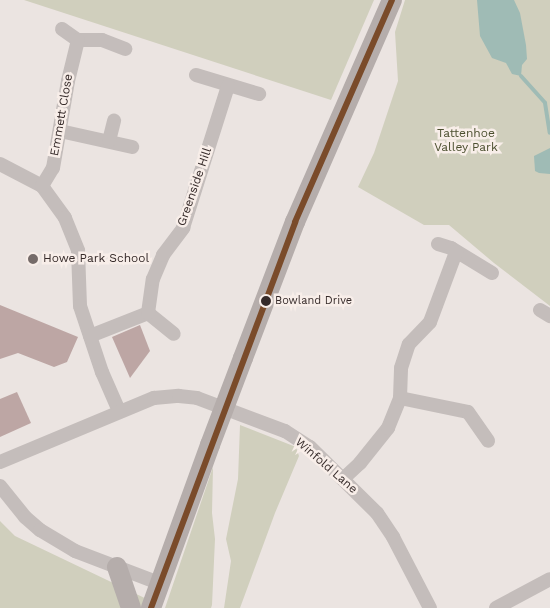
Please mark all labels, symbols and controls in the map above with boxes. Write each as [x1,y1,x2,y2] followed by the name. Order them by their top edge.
[48,73,76,157] street label: Emmett Close
[434,127,498,155] park label: Tattenhoe Valley Park
[175,146,215,228] street label: Greenside Hill
[43,252,149,266] place label: Howe Park School
[27,253,39,265] marker: Howe Park School
[275,294,352,308] place label: Bowland Drive
[261,296,271,306] marker: Bowland Drive
[292,435,360,497] street label: Winfold Lane

